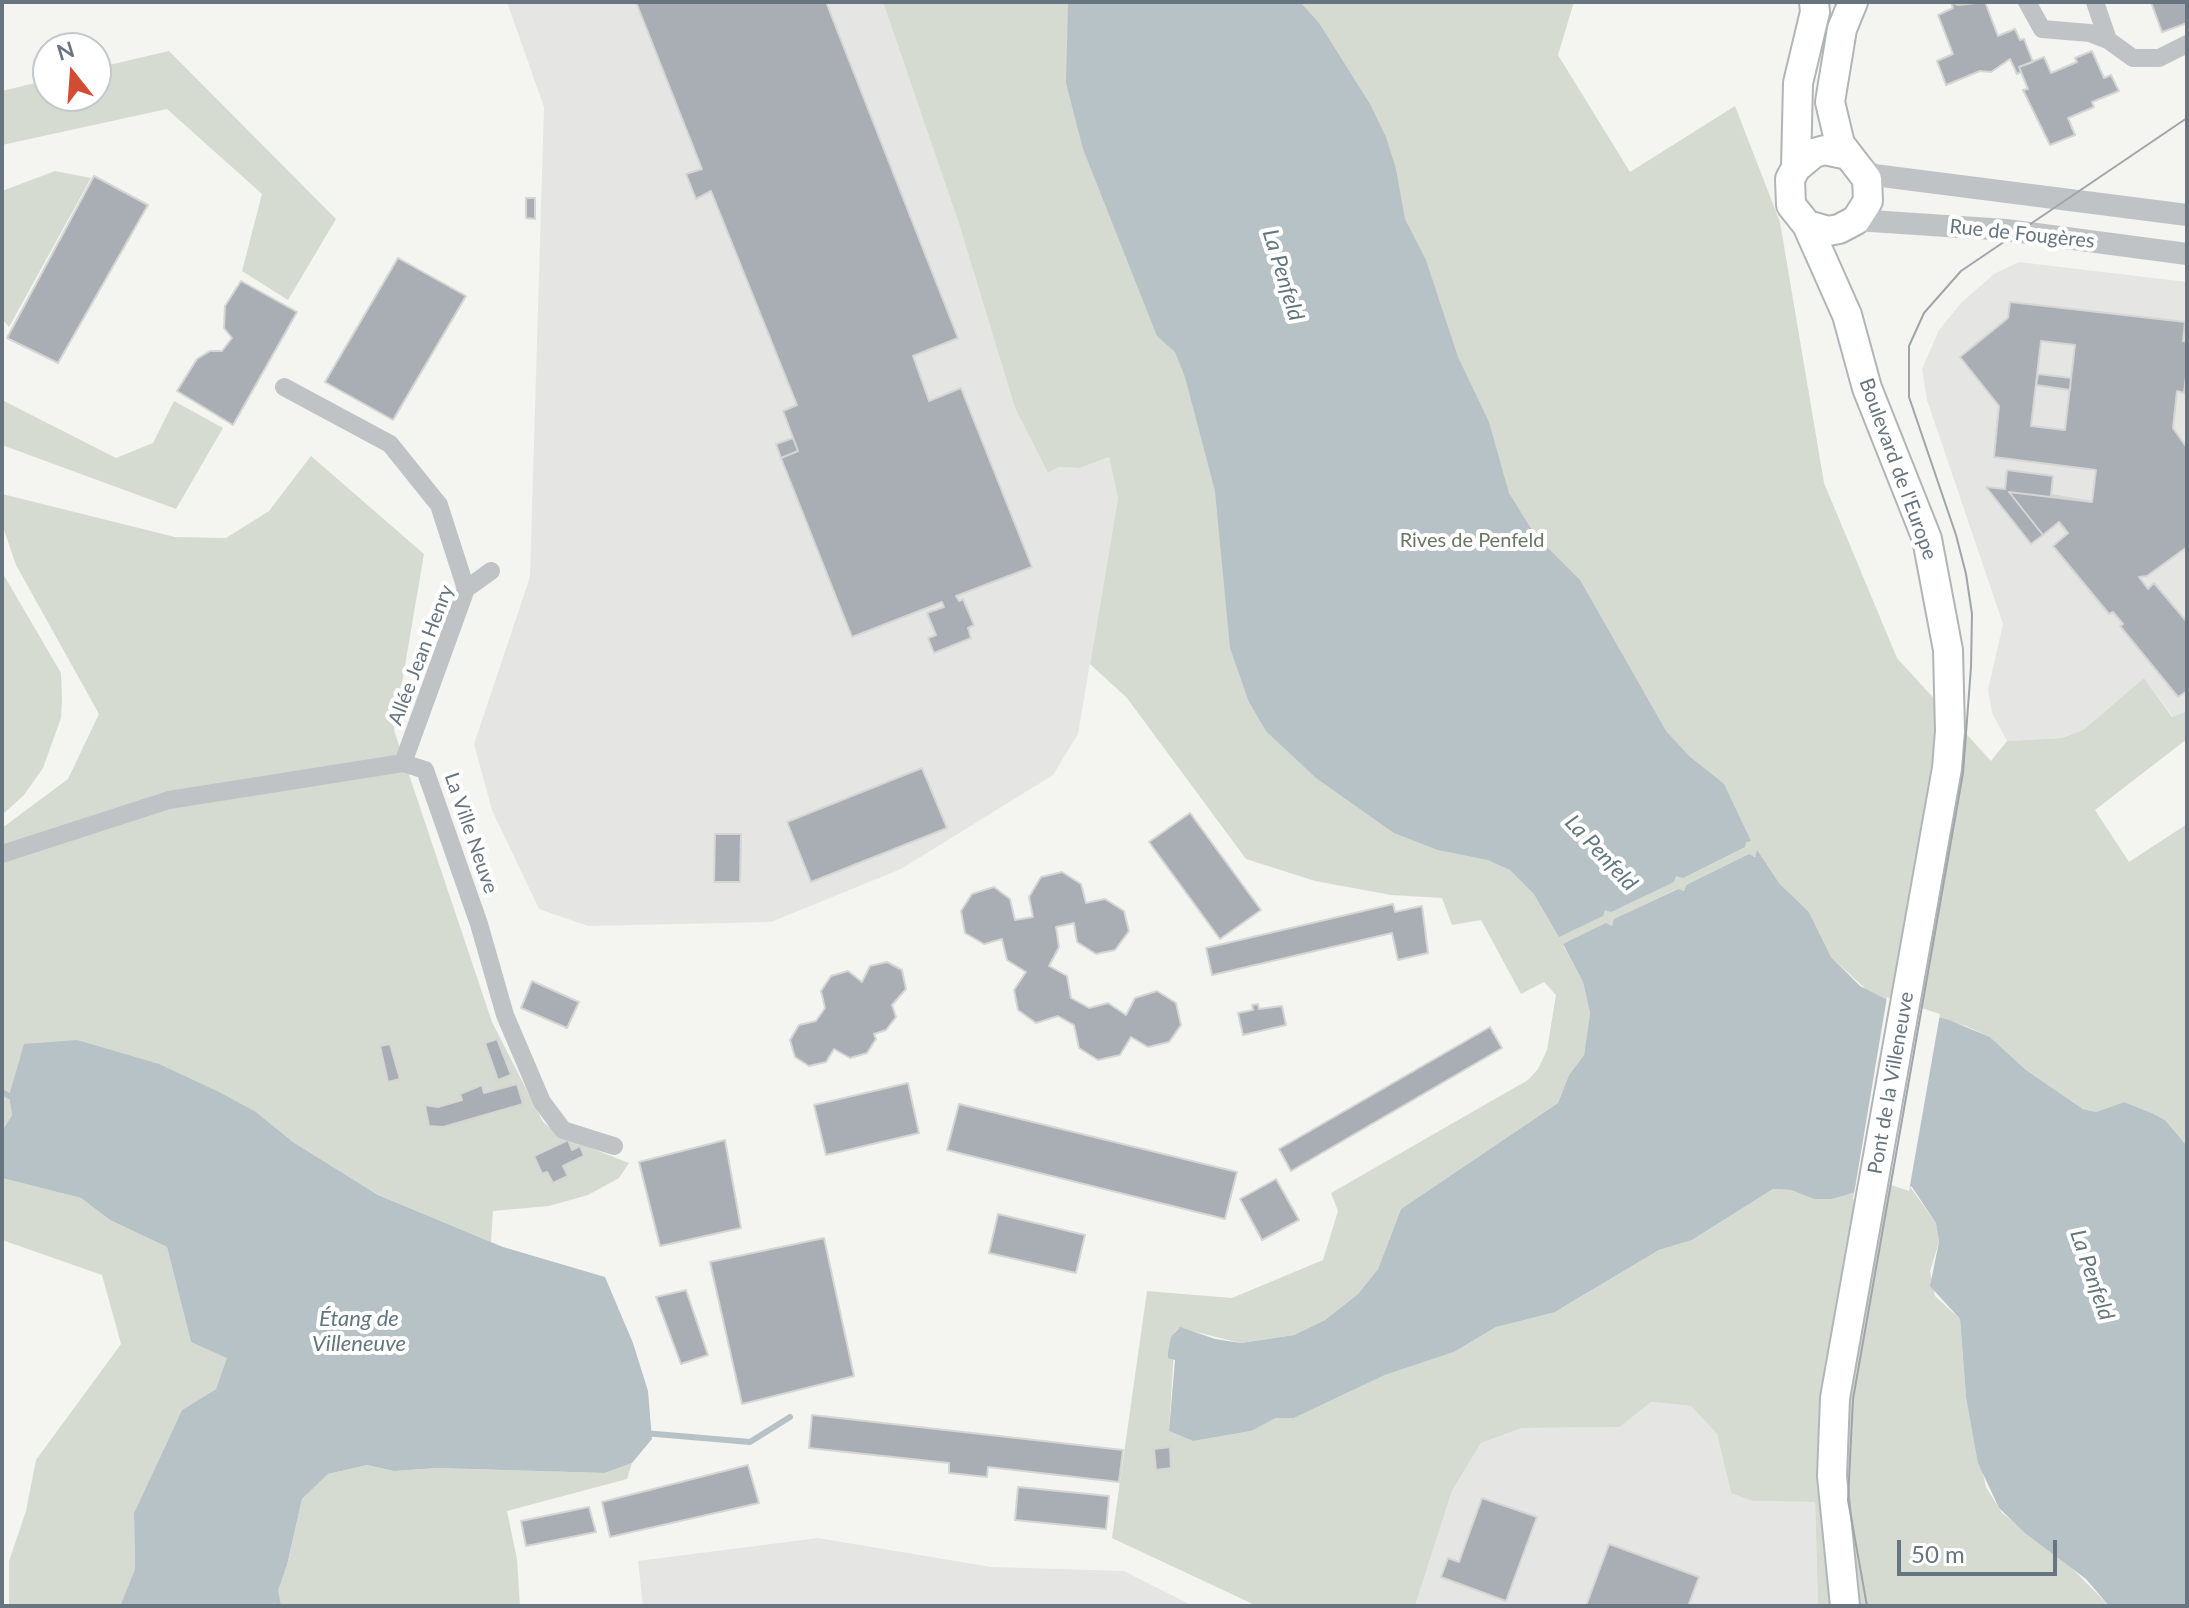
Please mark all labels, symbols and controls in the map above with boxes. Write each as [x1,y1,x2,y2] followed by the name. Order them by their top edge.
[32,32,112,112] north arrow
[53,35,77,66] text: N
[1948,214,2096,254] street label: Rue de Fougères
[1257,226,1309,324] water label: La Penfeld
[1854,375,1942,563] street label: Boulevard de l'Europe
[1400,529,1544,553] park label: Rives de Penfeld
[383,581,459,729] street label: Allée Jean Henry
[439,769,503,897] street label: La Ville Neuve
[1559,810,1643,896] water label: La Penfeld
[1863,990,1919,1176] street label: Pont de la Villeneuve
[2064,1226,2120,1324] water label: La Penfeld
[312,1306,406,1358] water label: Étang de Villeneuve
[1901,1524,2061,1574] scale bar
[1911,1539,1965,1568] text: 50 m

